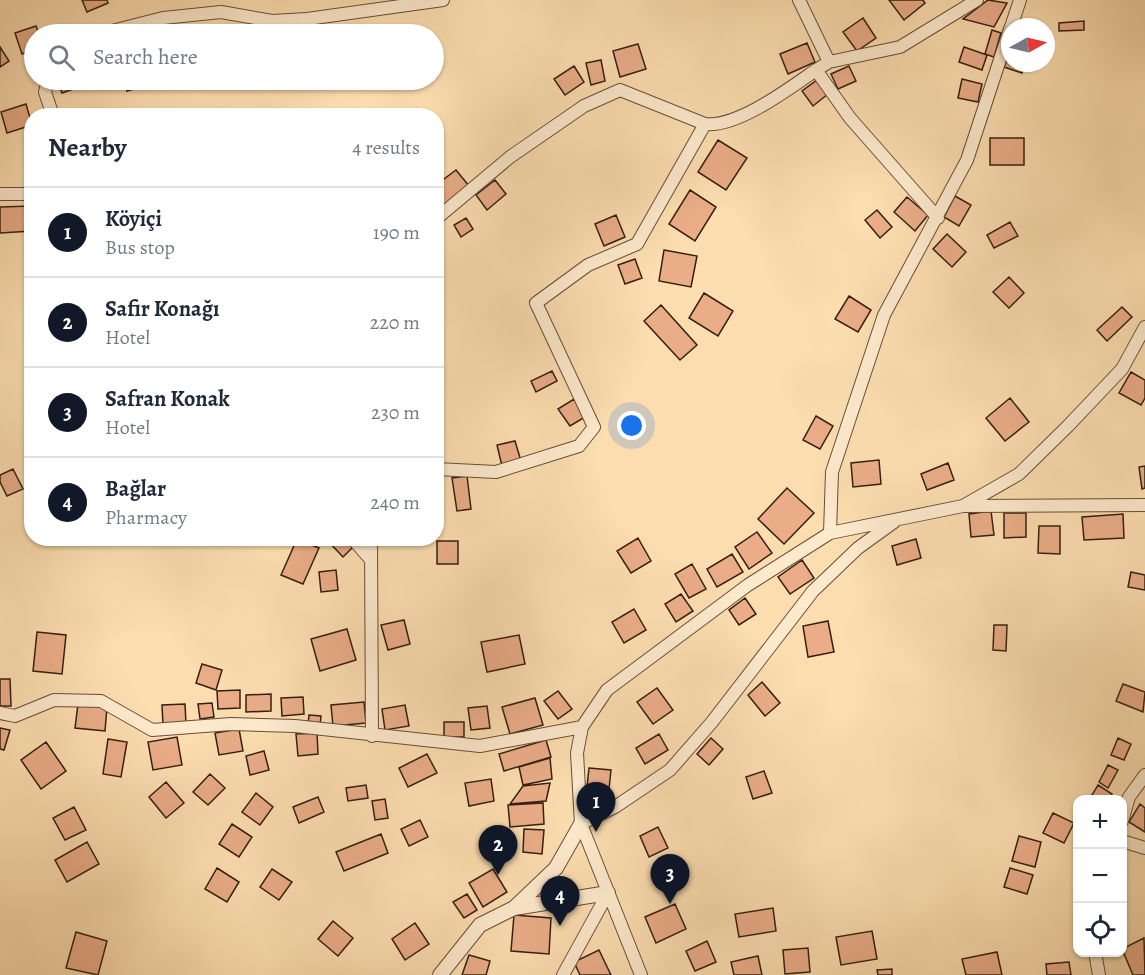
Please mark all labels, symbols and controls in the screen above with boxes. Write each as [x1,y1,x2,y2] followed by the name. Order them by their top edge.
[1001,18,1055,72] north arrow
[24,24,444,90] search box
[45,41,78,74] icon: search
[93,42,198,72] text: Search here
[48,130,127,165] text: Nearby
[352,134,420,161] text: 4 results
[105,204,162,234] text: Köyiçi
[64,219,71,246] text: 1
[373,219,420,246] text: 190 m
[105,234,175,261] text: Bus stop
[105,294,219,324] text: Safir Konağı
[63,309,72,336] text: 2
[370,309,420,336] text: 220 m
[105,324,150,351] text: Hotel
[105,384,230,414] text: Safran Konak
[63,399,72,426] text: 3
[371,399,420,426] text: 230 m
[617,411,646,440] your location
[105,414,150,441] text: Hotel
[105,474,166,504] text: Bağlar
[63,489,72,516] text: 4
[370,489,420,516] text: 240 m
[105,504,187,531] text: Pharmacy
[576,782,616,832] pin: 1
[1073,795,1127,957] map controls
[1073,795,1127,849] button: +
[478,826,518,875] pin: 2
[1073,849,1127,903] button: −
[650,854,690,904] pin: 3
[540,876,580,926] pin: 4
[1073,903,1127,957] button: locate

